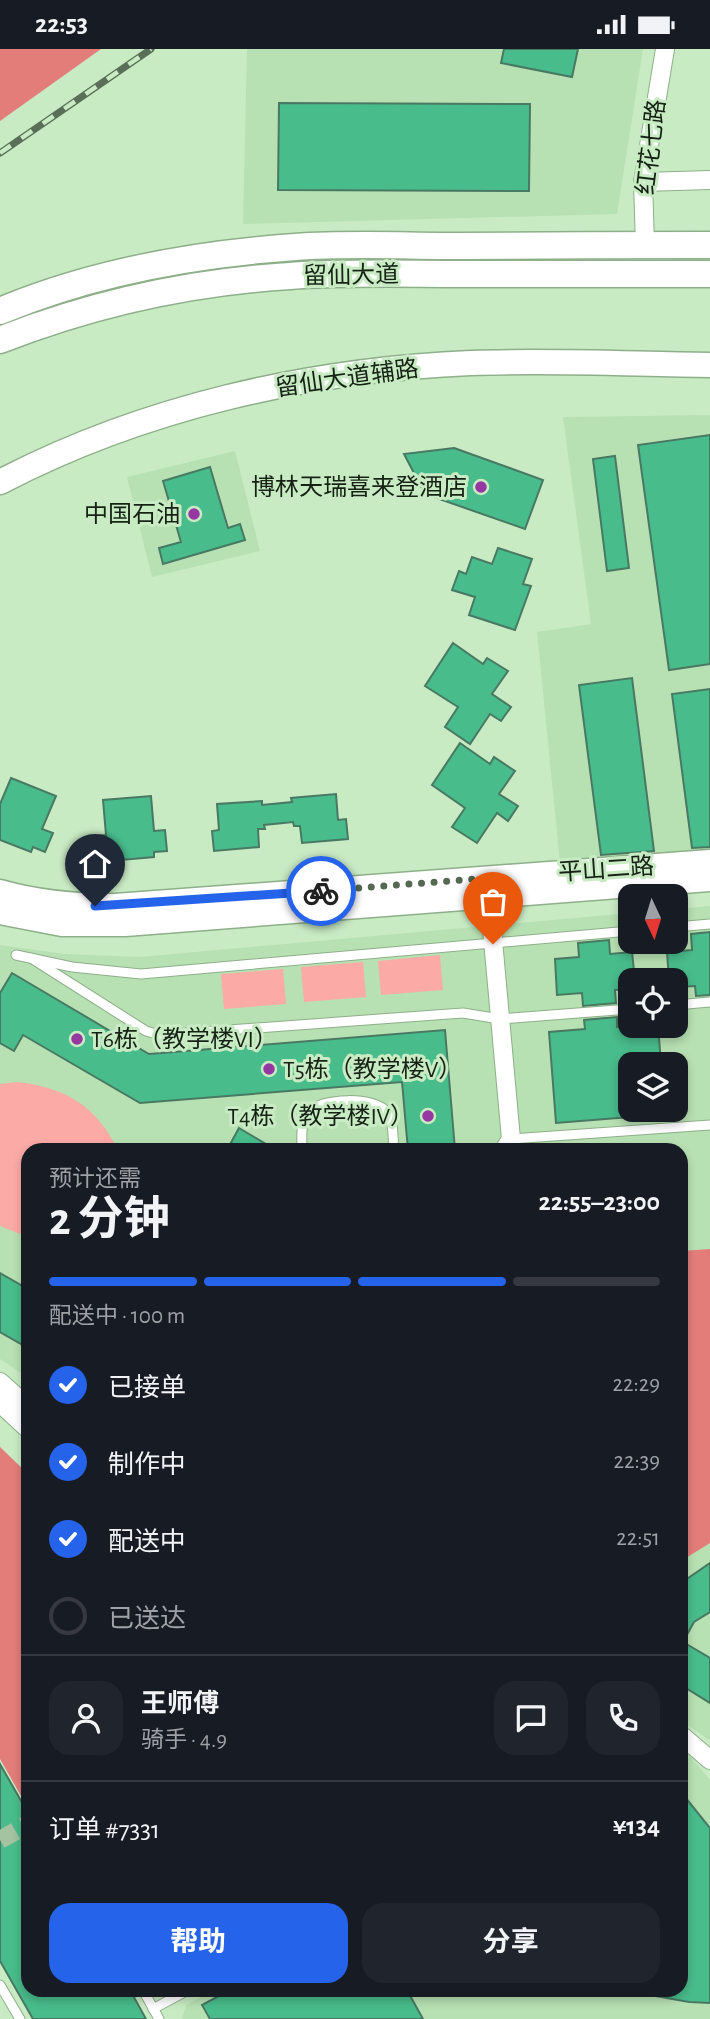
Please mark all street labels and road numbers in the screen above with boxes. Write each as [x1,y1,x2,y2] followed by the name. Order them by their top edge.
[632,98,670,196] street label: 红花七路
[303,261,399,289] street label: 留仙大道
[274,355,420,401] street label: 留仙大道辅路
[557,853,655,885] street label: 平山二路

